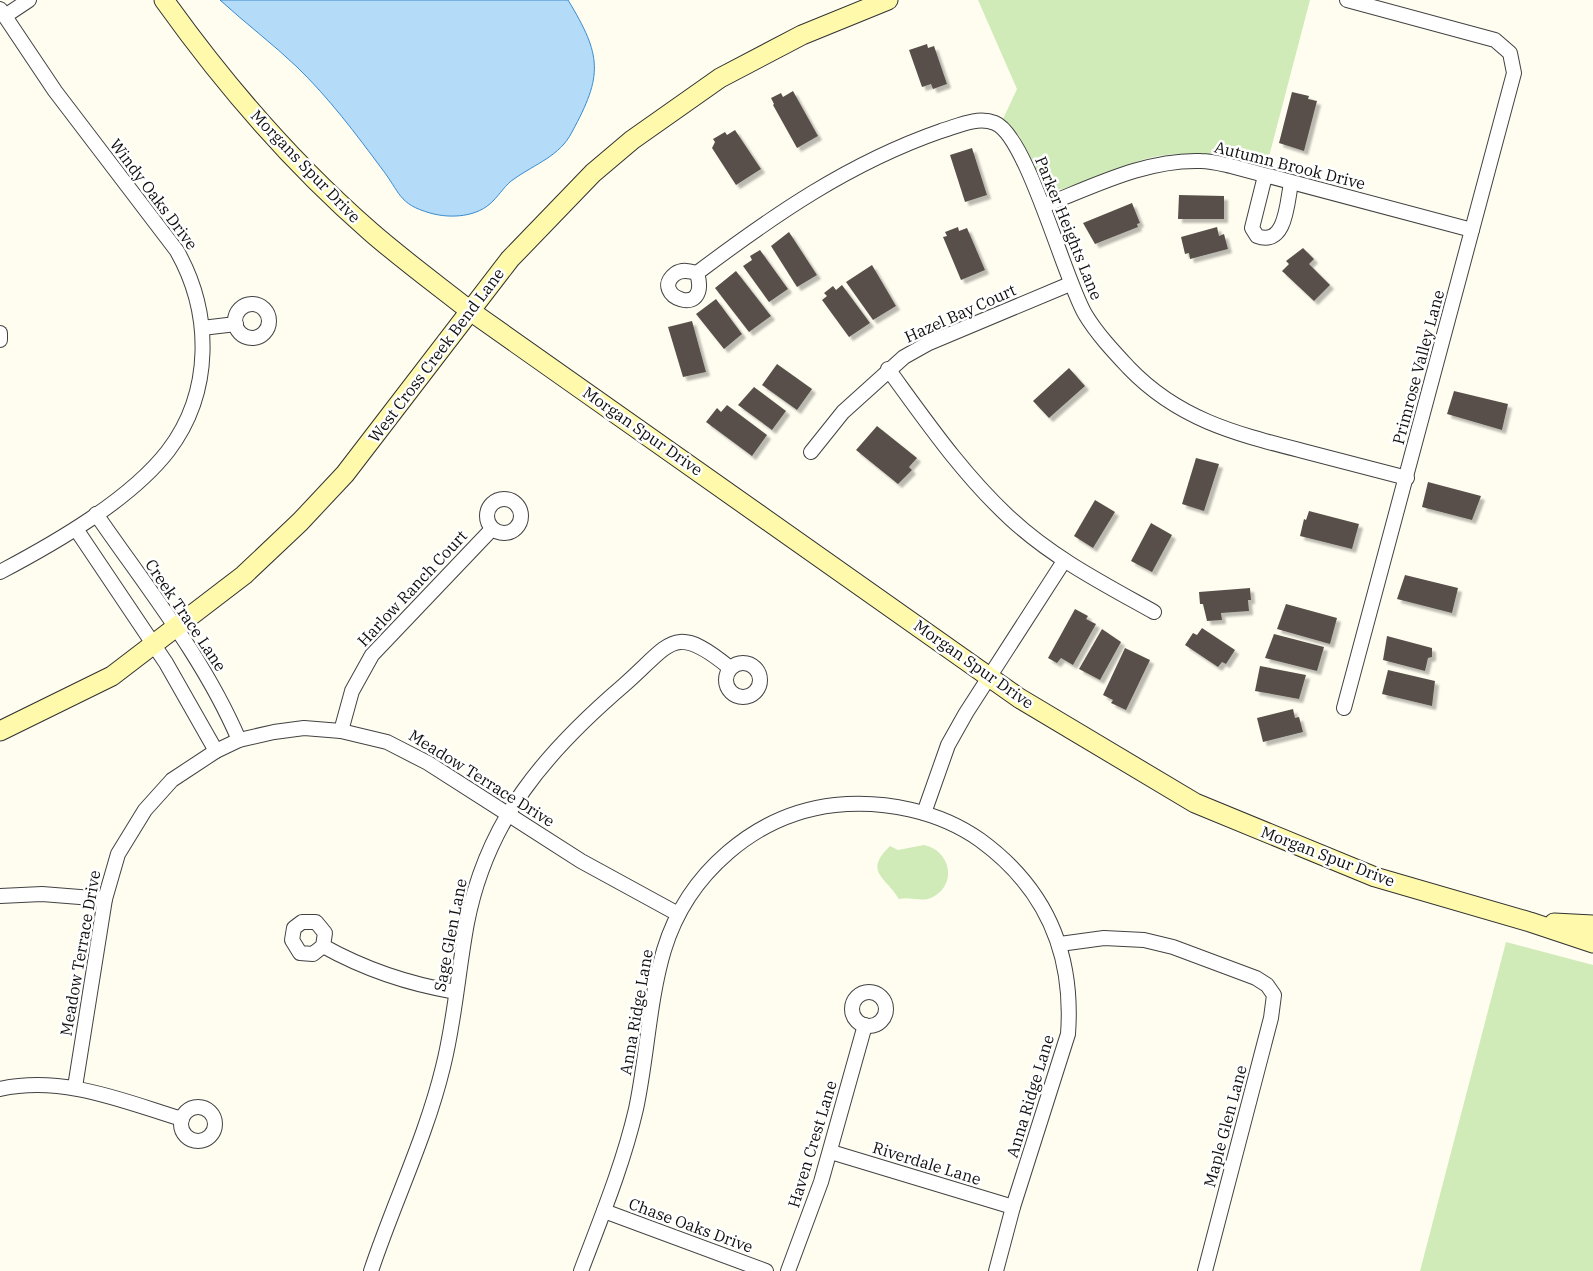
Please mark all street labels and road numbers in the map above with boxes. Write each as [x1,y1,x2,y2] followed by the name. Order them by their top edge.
[247,105,365,227] street label: Morgans Spur Drive
[106,134,202,254] street label: Windy Oaks Drive
[1212,137,1368,193] street label: Autumn Brook Drive
[1031,153,1107,303] street label: Parker Heights Lane
[364,264,508,446] street label: West Cross Creek Bend Lane
[901,279,1019,347] street label: Hazel Bay Court
[1388,288,1448,446] street label: Primrose Valley Lane
[579,382,707,480] street label: Morgan Spur Drive
[353,525,471,650] street label: Harlow Ranch Court
[141,555,231,675] street label: Creek Trace Lane
[910,615,1038,713] street label: Morgan Spur Drive
[405,725,559,831] street label: Meadow Terrace Drive
[1258,821,1398,891] street label: Morgan Spur Drive
[56,868,104,1038] street label: Meadow Terrace Drive
[429,877,471,993] street label: Sage Glen Lane
[615,948,657,1076] street label: Anna Ridge Lane
[1002,1032,1058,1160] street label: Anna Ridge Lane
[1199,1063,1251,1189] street label: Maple Glen Lane
[783,1078,841,1210] street label: Haven Crest Lane
[870,1137,984,1189] street label: Riverdale Lane
[626,1193,756,1257] street label: Chase Oaks Drive

